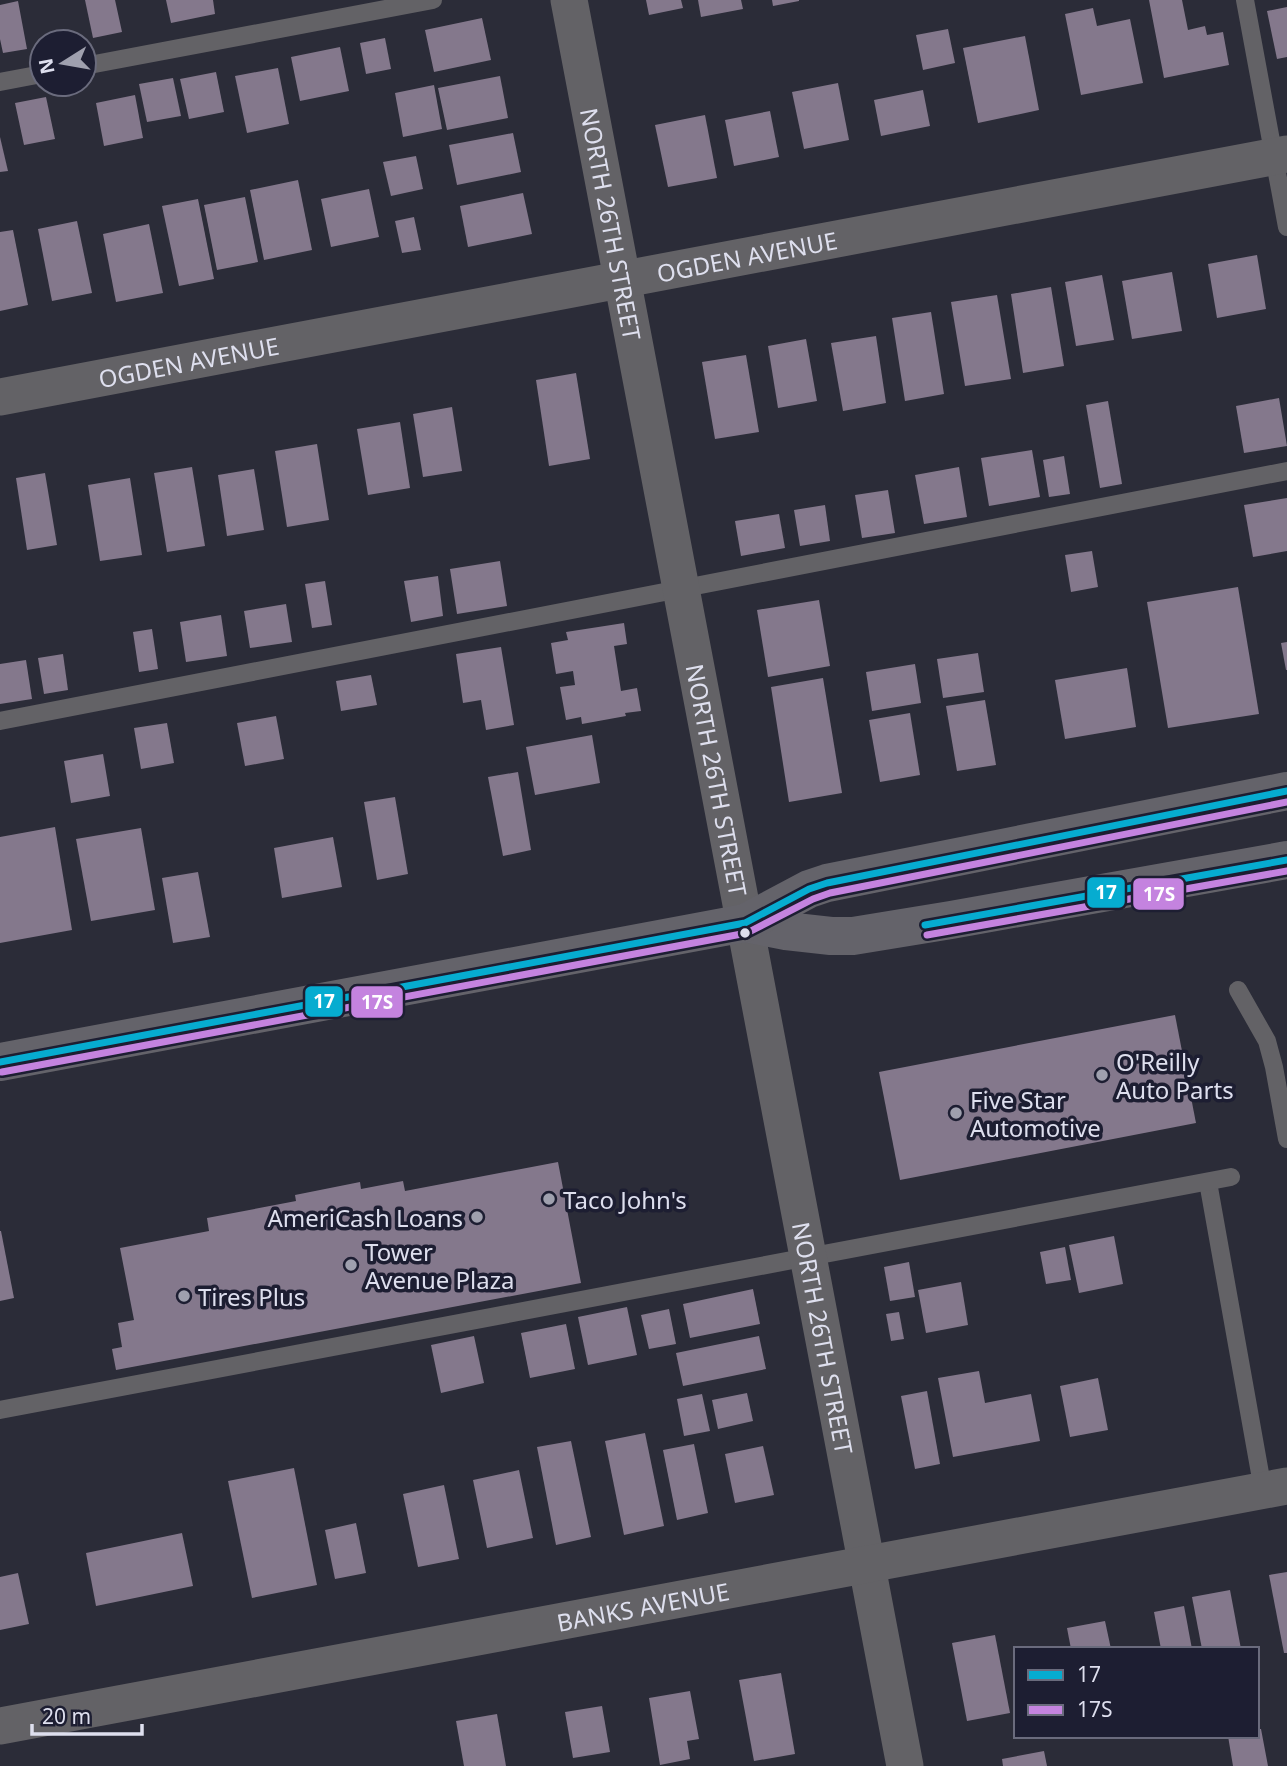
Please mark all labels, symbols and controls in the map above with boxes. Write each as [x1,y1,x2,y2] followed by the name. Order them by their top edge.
[28,28,98,98] north arrow
[32,56,61,76] text: N
[573,105,650,344] street label: NORTH 26TH STREET
[654,223,840,289] street label: OGDEN AVENUE
[96,328,282,395] street label: OGDEN AVENUE
[679,661,756,900] street label: NORTH 26TH STREET
[1086,876,1126,909] line badge: 17
[1132,877,1185,911] line badge: 17S
[1095,879,1117,905] text: 17
[1143,881,1175,907] text: 17S
[738,926,752,940] unlabelled marker
[304,985,344,1018] line badge: 17
[350,985,404,1019] line badge: 17S
[313,988,335,1014] text: 17
[361,989,393,1015] text: 17S
[1116,1045,1234,1106] place label: O'Reilly Auto Parts
[1094,1067,1110,1083] marker: O'Reilly Auto Parts
[970,1083,1101,1144] place label: Five Star Automotive
[948,1105,964,1121] marker: Five Star Automotive
[563,1183,687,1216] place label: Taco John's
[541,1191,557,1207] marker: Taco John's
[267,1201,463,1234] place label: AmeriCash Loans
[469,1209,485,1225] marker: AmeriCash Loans
[785,1219,862,1458] street label: NORTH 26TH STREET
[365,1235,514,1296] place label: Tower Avenue Plaza
[343,1257,359,1273] marker: Tower Avenue Plaza
[198,1280,305,1313] place label: Tires Plus
[176,1288,192,1304] marker: Tires Plus
[554,1574,732,1638] street label: BANKS AVENUE
[1014,1647,1259,1738] legend
[1077,1660,1101,1688] text: 17
[32,1692,142,1736] scale bar
[1077,1695,1113,1723] text: 17S
[42,1702,91,1730] text: 20 m

